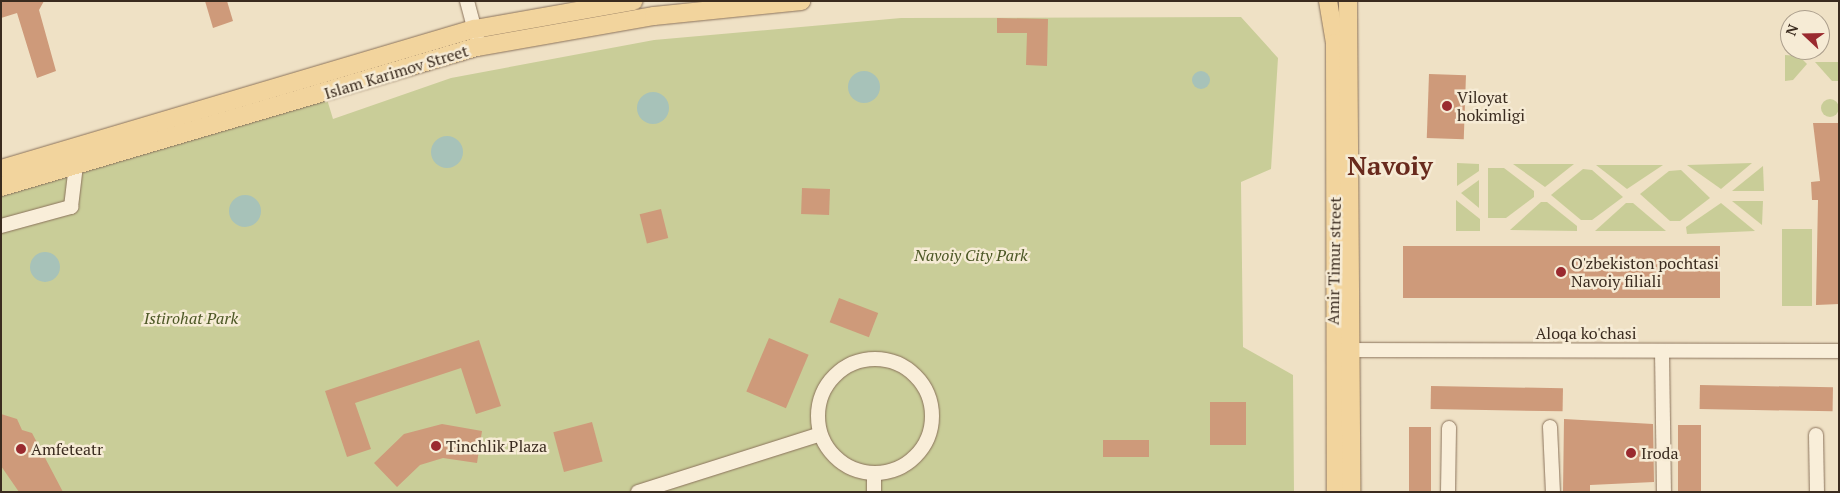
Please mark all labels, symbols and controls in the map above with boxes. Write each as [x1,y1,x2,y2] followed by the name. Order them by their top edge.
[1780,10,1830,60] north arrow
[1781,21,1802,38] text: N
[322,41,470,103] street label: Islam Karimov Street
[1457,87,1525,125] place label: Viloyat hokimligi
[1441,100,1453,112] marker: Viloyat hokimligi
[1347,150,1433,182] district label: Navoiy
[1323,197,1345,325] street label: Amir Timur street
[914,245,1028,265] park label: Navoiy City Park
[1571,253,1719,291] place label: O'zbekiston pochtasi Navoiy filiali
[1555,266,1567,278] marker: O'zbekiston pochtasi Navoiy filiali
[144,308,238,328] park label: Istirohat Park
[1535,323,1637,343] street label: Aloqa ko'chasi
[446,436,547,456] place label: Tinchlik Plaza
[31,439,103,459] place label: Amfeteatr
[430,440,442,452] marker: Tinchlik Plaza
[15,443,27,455] marker: Amfeteatr
[1641,443,1679,463] place label: Iroda
[1625,447,1637,459] marker: Iroda

